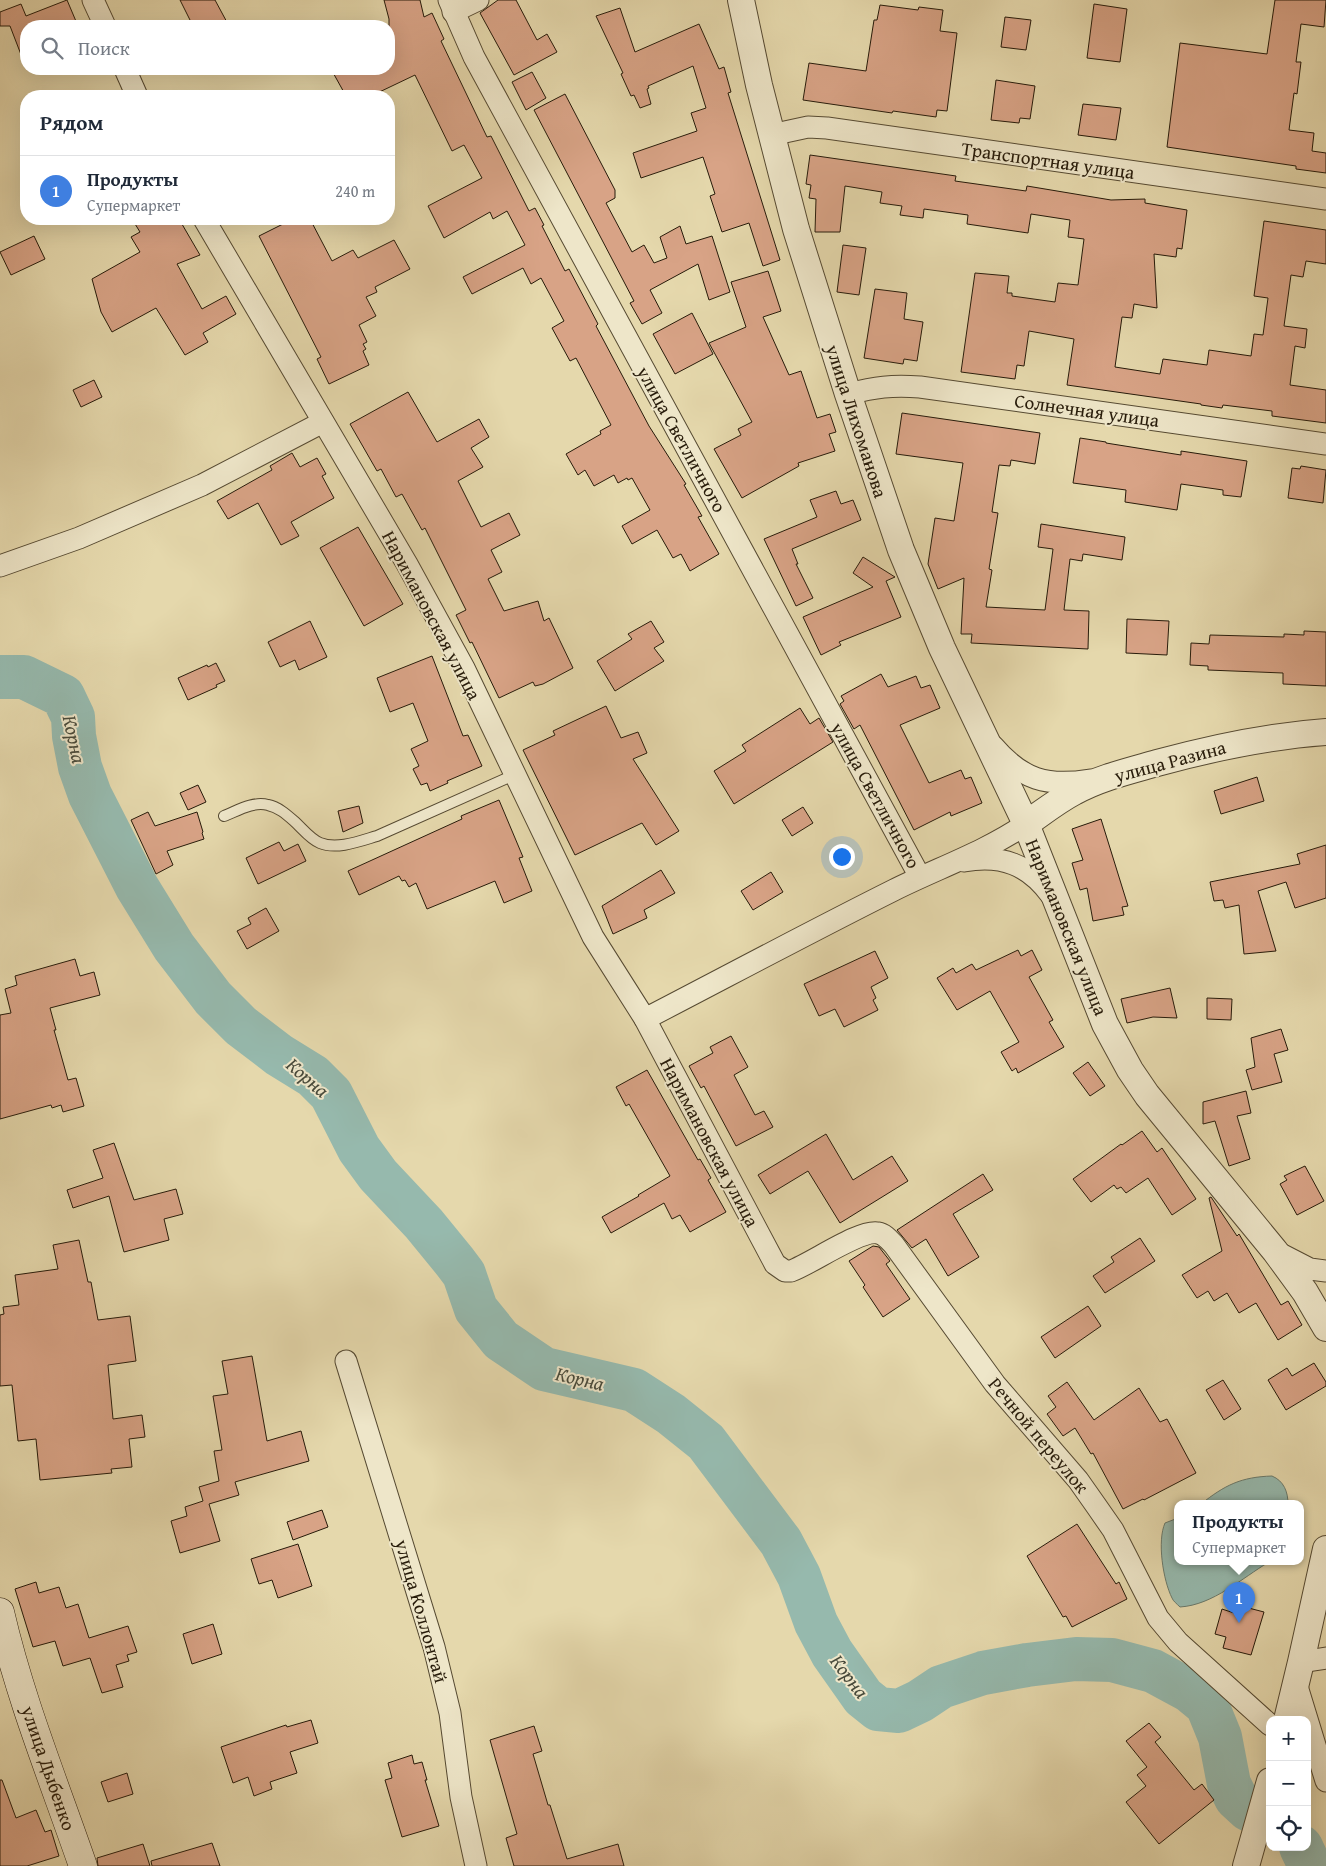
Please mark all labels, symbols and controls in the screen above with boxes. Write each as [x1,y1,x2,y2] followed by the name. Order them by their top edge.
[20,20,395,75] search box
[38,34,66,62] icon: search
[78,34,130,62] text: Поиск
[40,107,103,138] text: Рядом
[960,134,1136,186] street label: Транспортная улица
[87,165,178,193] text: Продукты
[52,179,60,203] text: 1
[335,179,375,203] text: 240 m
[87,193,180,217] text: Супермаркет
[819,340,895,501] street label: улица Лихоманова
[630,360,734,517] street label: улица Светличного
[1013,386,1161,434] street label: Солнечная улица
[375,525,489,705] street label: Наримановская улица
[56,712,94,767] water label: Корна
[824,716,928,873] street label: улица Светличного
[1110,733,1229,790] street label: улица Разина
[1019,834,1115,1020] street label: Наримановская улица
[829,844,855,870] your location
[280,1050,336,1104] water label: Корна
[653,1052,767,1232] street label: Наримановская улица
[553,1358,608,1398] water label: Корна
[982,1371,1096,1499] street label: Речной переулок
[1174,1500,1304,1565] popup
[1192,1507,1284,1535] text: Продукты
[388,1535,456,1686] street label: улица Коллонтай
[1192,1535,1286,1559] text: Супермаркет
[1223,1582,1255,1623] pin: 1
[824,1648,877,1705] water label: Корна
[14,1701,83,1834] street label: улица Дыбенко
[1266,1716,1311,1851] map controls
[1266,1716,1311,1761] button: +
[1266,1761,1311,1806] button: −
[1266,1806,1311,1851] button: locate

